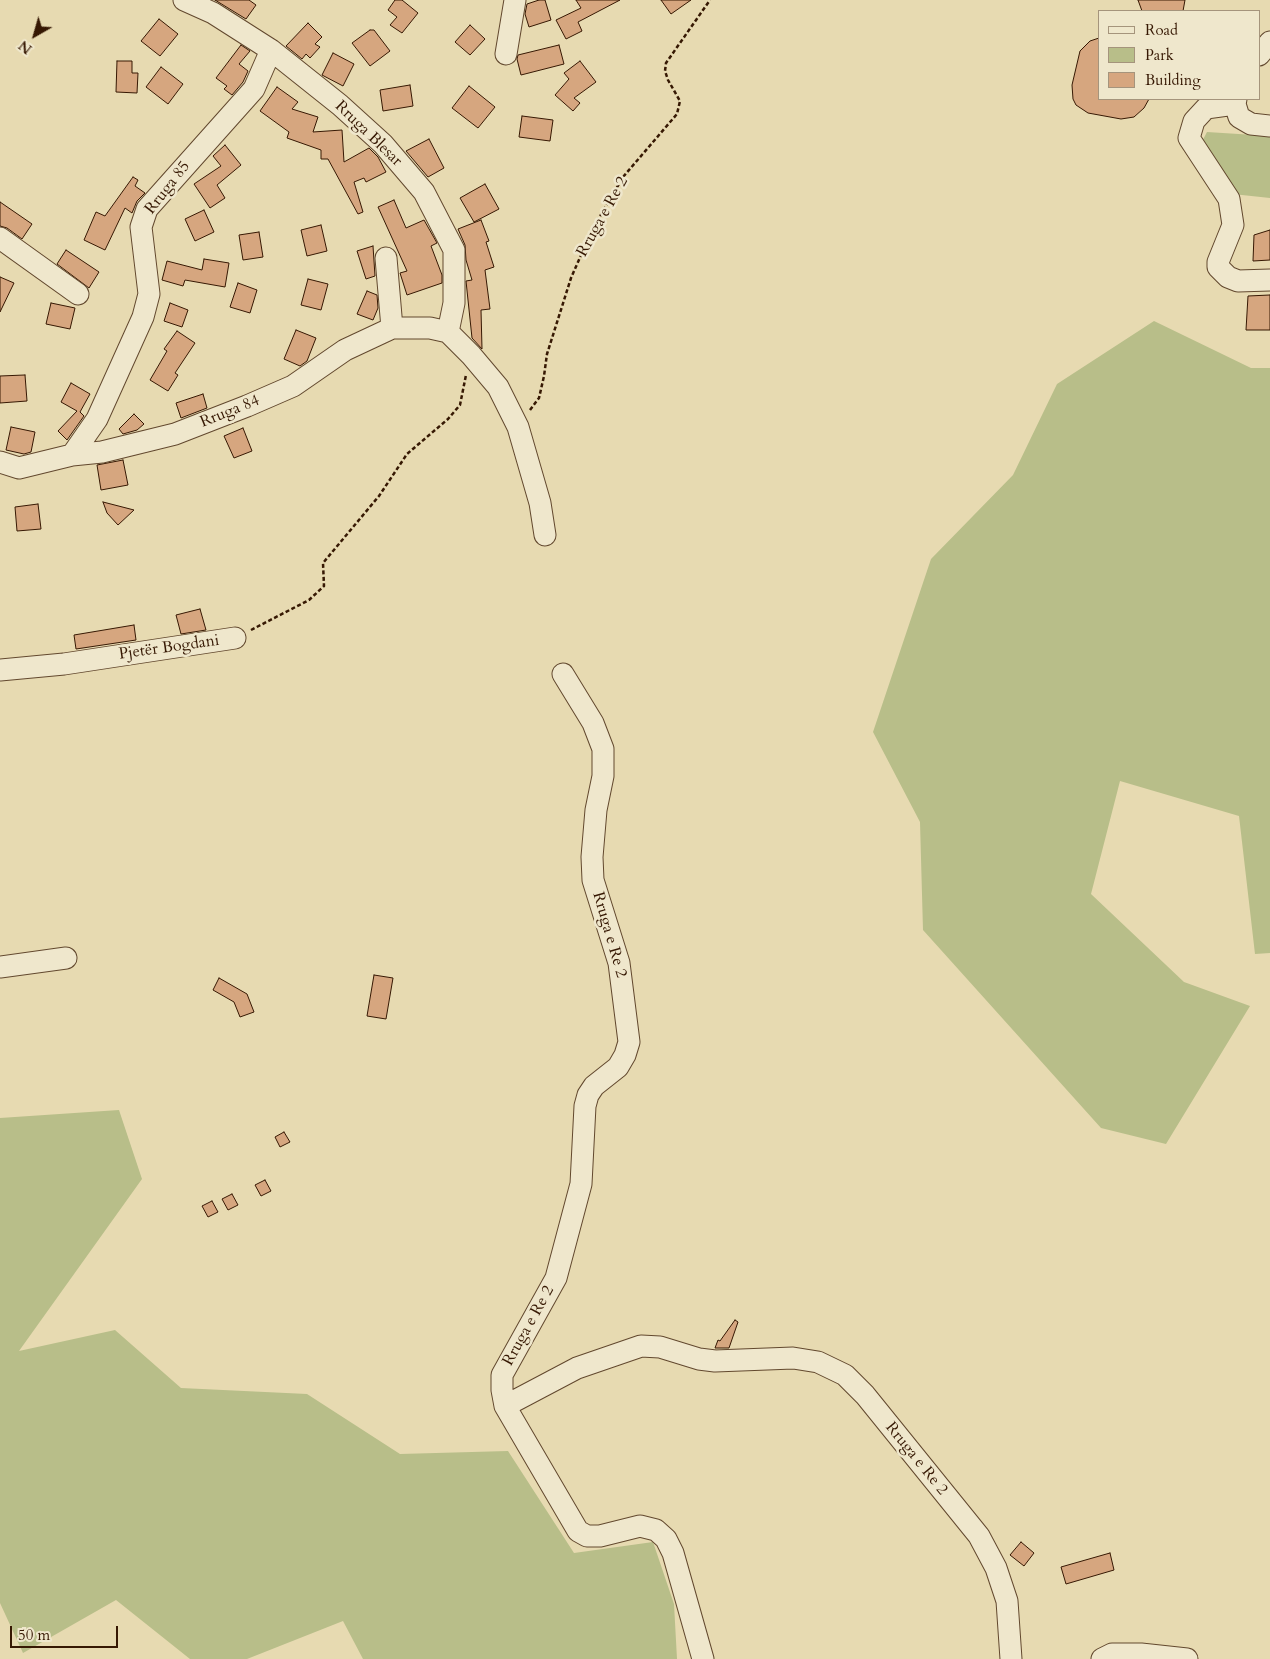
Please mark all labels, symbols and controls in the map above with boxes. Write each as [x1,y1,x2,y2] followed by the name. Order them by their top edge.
[10,10,60,60] north arrow
[1098,10,1260,100] legend
[1145,20,1178,40] text: Road
[15,36,36,58] text: N
[1145,45,1174,65] text: Park
[1145,70,1201,90] text: Building
[330,97,406,171] street label: Rruga Blesar
[141,158,195,218] street label: Rruga 85
[573,174,633,260] street label: Rruga e Re 2
[198,391,262,433] street label: Rruga 84
[118,631,220,665] street label: Pjetër Bogdani
[588,890,630,980] street label: Rruga e Re 2
[499,1283,559,1369] street label: Rruga e Re 2
[881,1419,951,1499] street label: Rruga e Re 2
[12,1616,120,1648] scale bar
[18,1625,50,1645] text: 50 m

